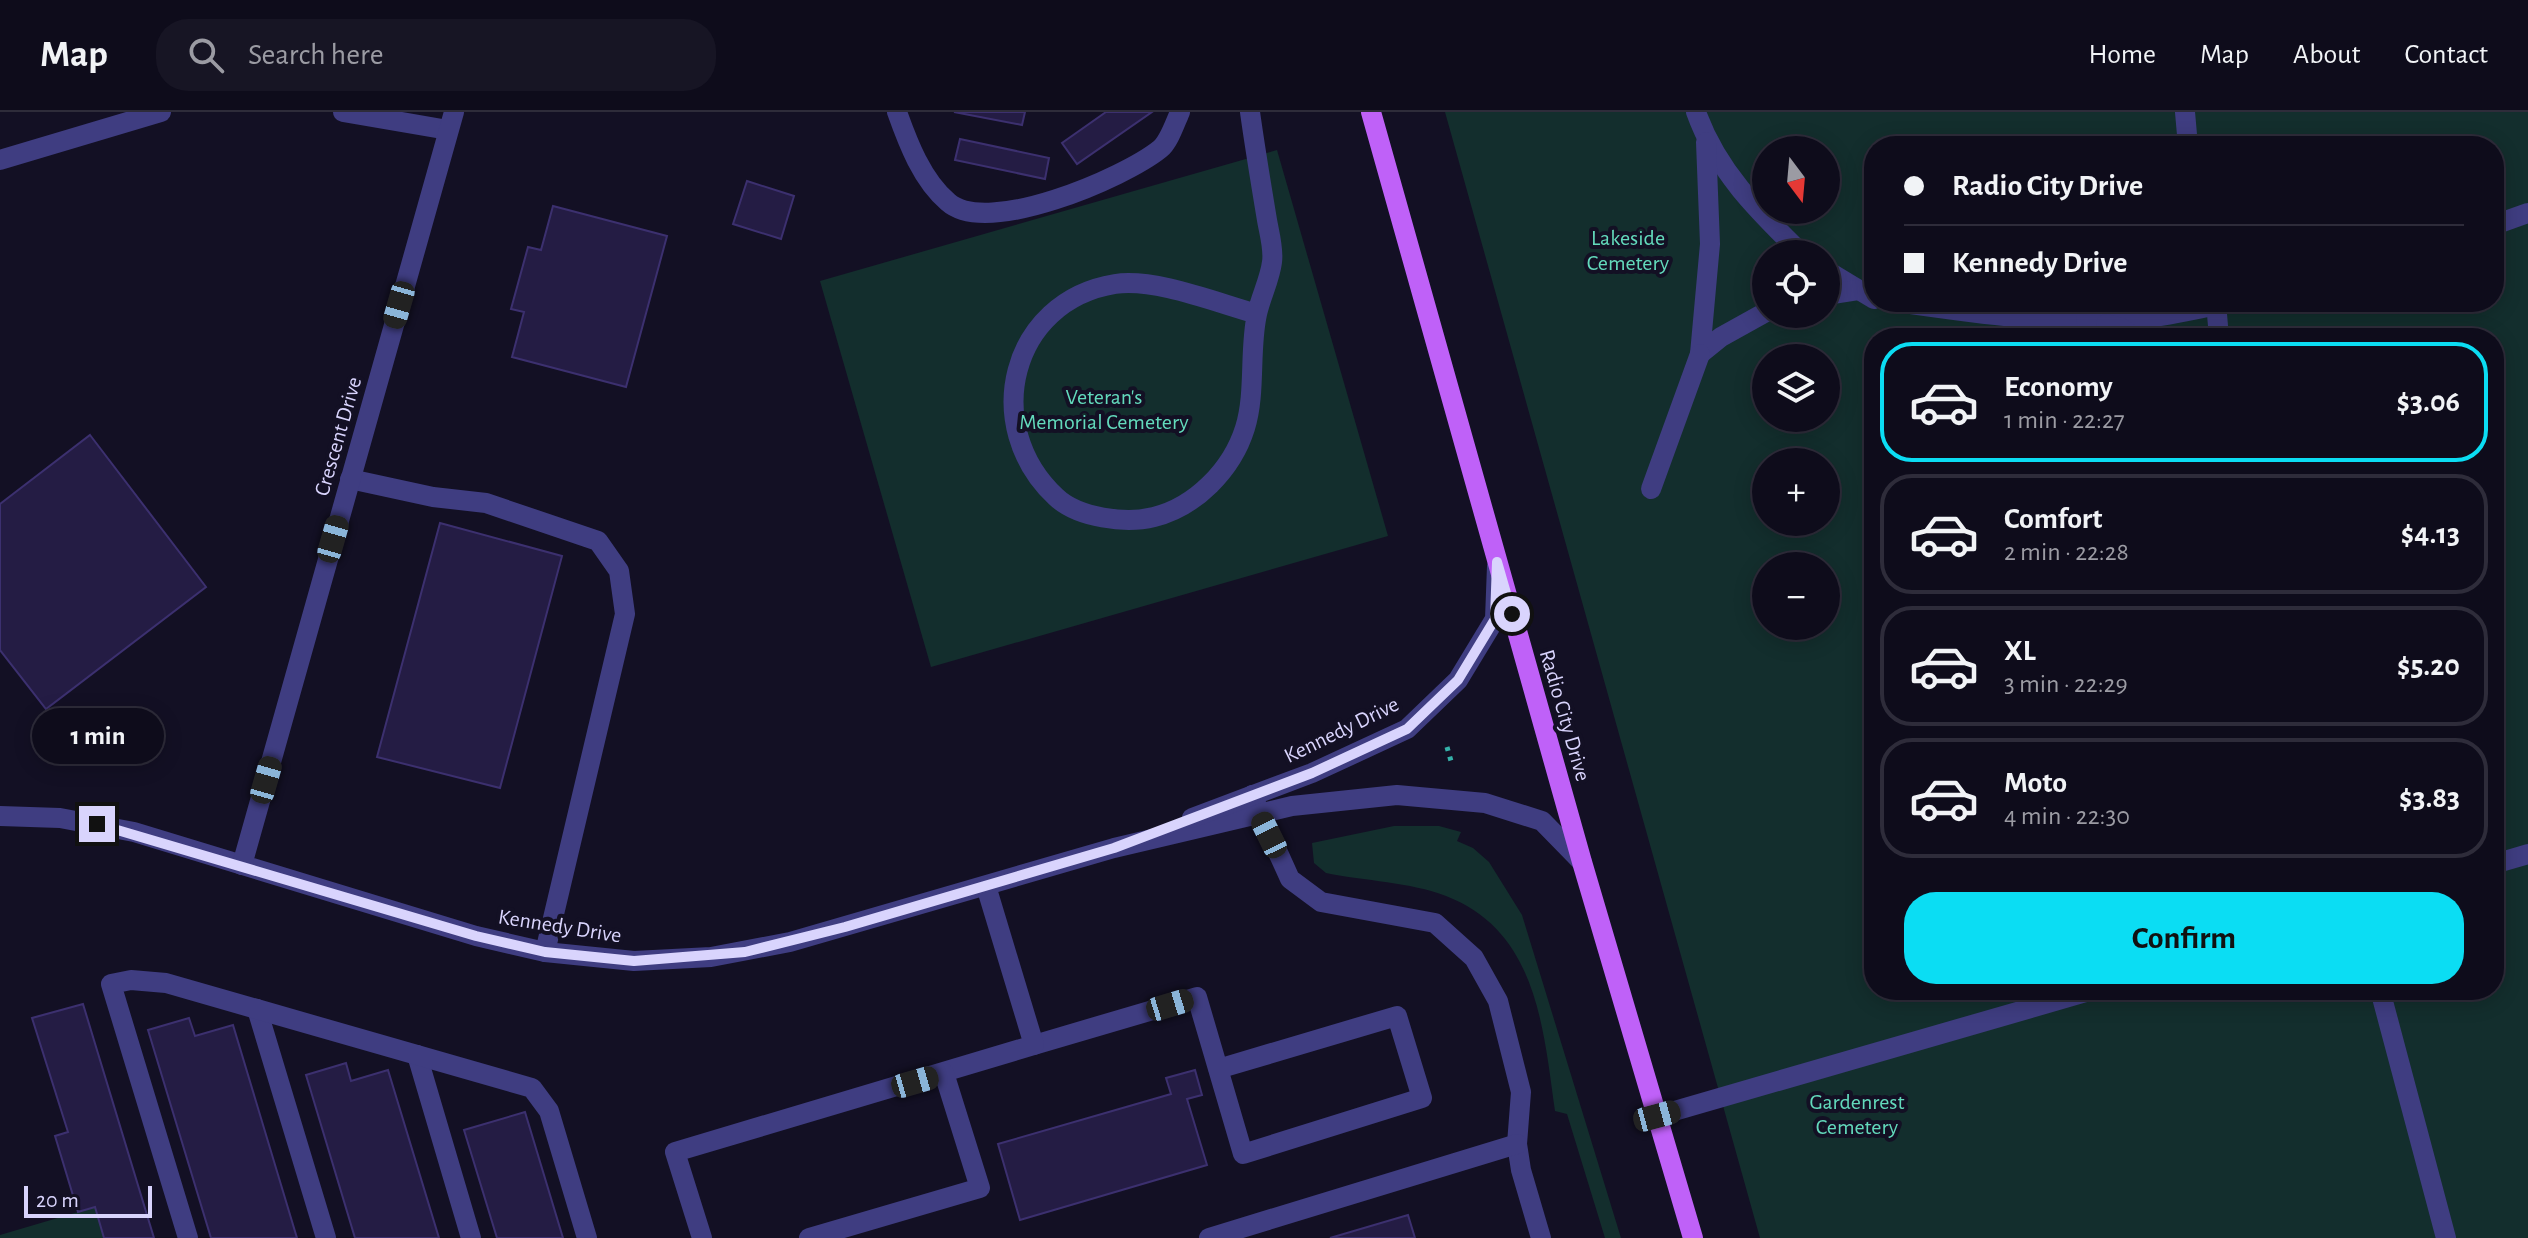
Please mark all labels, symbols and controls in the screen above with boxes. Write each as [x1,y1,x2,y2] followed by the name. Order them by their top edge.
[156,19,716,91] search box
[184,33,228,77] icon: search
[40,36,108,74] text: Map
[248,40,384,70] text: Search here
[2089,41,2156,69] text: Home
[2200,41,2249,69] text: Map
[2293,41,2361,69] text: About
[2405,41,2488,69] text: Contact
[1752,136,1840,224] north arrow
[1752,136,1840,640] map controls
[1952,171,2143,201] text: Radio City Drive
[1587,227,1670,274] park label: Lakeside Cemetery
[1752,240,1840,328] button: locate
[1952,248,2127,278] text: Kennedy Drive
[381,279,417,331] car
[1752,344,1840,432] button: layers
[1908,366,1980,438] icon: car
[2004,372,2113,402] text: Economy
[310,374,365,498] street label: Crescent Drive
[1019,386,1189,433] park label: Veteran's Memorial Cemetery
[2397,387,2460,417] text: $3.06
[2004,407,2125,433] text: 1 min · 22:27
[1752,448,1840,536] button: +
[1908,498,1980,570] icon: car
[2004,504,2103,534] text: Comfort
[315,513,351,565] car
[2401,519,2460,549] text: $4.13
[2004,539,2129,565] text: 2 min · 22:28
[1752,552,1840,640] button: −
[1494,596,1530,632] route start
[1908,630,1980,702] icon: car
[2004,636,2036,666] text: XL
[1536,647,1594,784] street label: Radio City Drive
[2397,651,2460,681] text: $5.20
[2004,671,2128,697] text: 3 min · 22:29
[1281,693,1402,767] street label: Kennedy Drive
[31,708,163,764] callout: 1 min
[71,723,125,749] text: 1 min
[248,754,284,806] car
[1908,762,1980,834] icon: car
[2004,768,2067,798] text: Moto
[2399,783,2460,813] text: $3.83
[2004,803,2130,829] text: 4 min · 22:30
[79,806,115,842] route end
[1248,808,1290,862] car
[1904,892,2464,984] button: Confirm
[497,905,623,947] street label: Kennedy Drive
[1144,987,1196,1023] car
[889,1064,941,1100] car
[1809,1091,1905,1138] park label: Gardenrest Cemetery
[1631,1098,1683,1134] car
[24,1182,152,1218] scale bar
[36,1189,79,1211] text: 20 m

